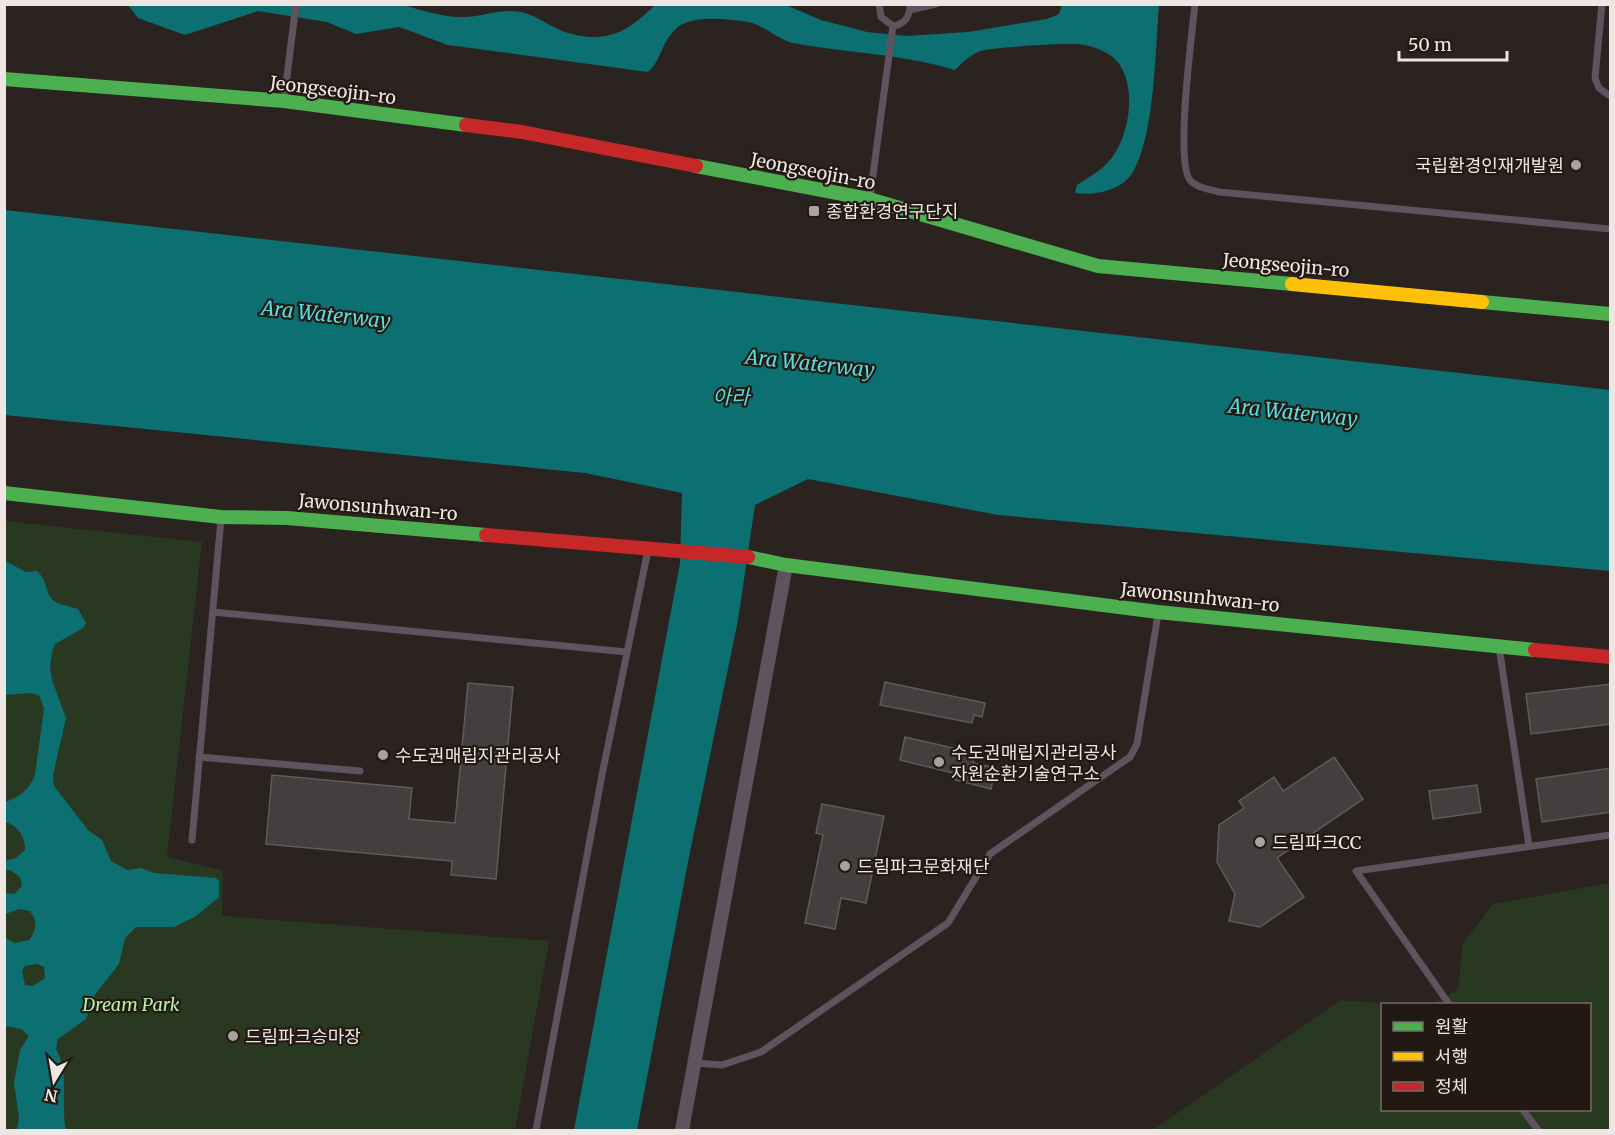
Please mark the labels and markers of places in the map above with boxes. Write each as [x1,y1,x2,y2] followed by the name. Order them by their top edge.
[1415,154,1564,177] place label: 국립환경인재개발원
[1569,158,1583,172] marker: 국립환경인재개발원
[826,200,958,223] place label: 종합환경연구단지
[807,204,821,218] marker: 종합환경연구단지
[951,741,1117,785] place label: 수도권매립지관리공사 자원순환기술연구소
[395,744,561,767] place label: 수도권매립지관리공사
[376,748,390,762] marker: 수도권매립지관리공사
[932,755,946,769] marker: 수도권매립지관리공사 자원순환기술연구소
[1272,831,1362,854] place label: 드림파크CC
[1253,835,1267,849] marker: 드림파크CC
[857,855,989,878] place label: 드림파크문화재단
[838,859,852,873] marker: 드림파크문화재단
[245,1025,361,1048] place label: 드림파크승마장
[226,1029,240,1043] marker: 드림파크승마장

